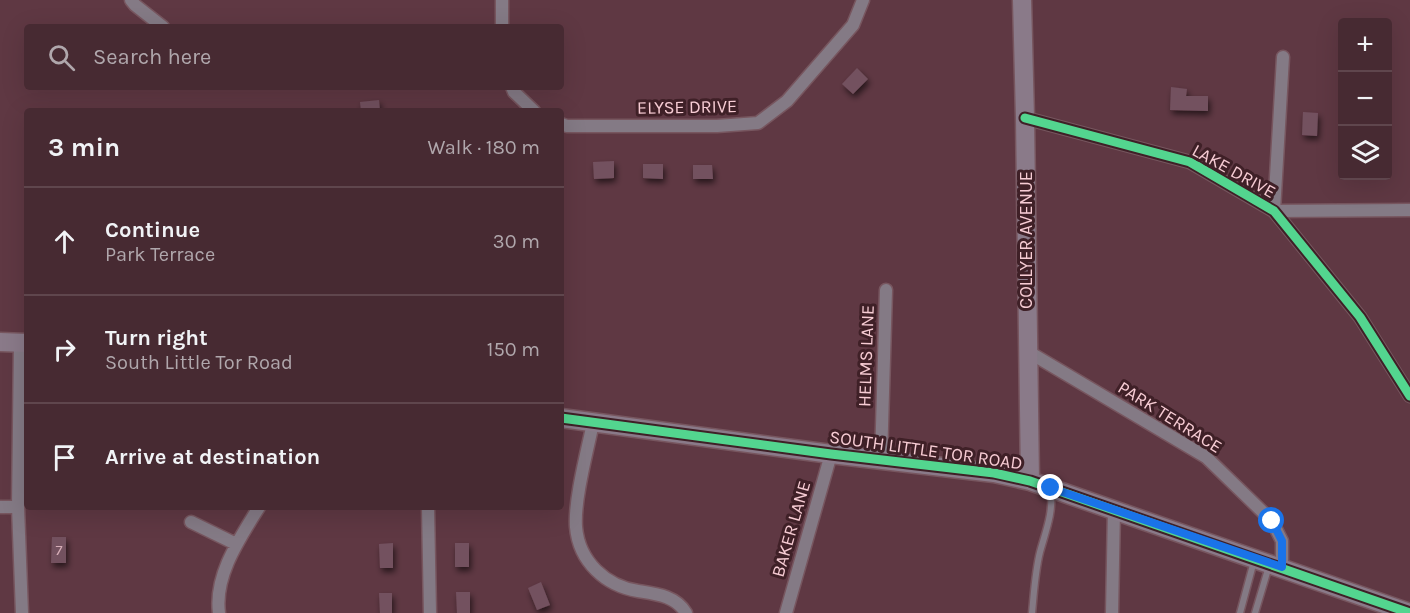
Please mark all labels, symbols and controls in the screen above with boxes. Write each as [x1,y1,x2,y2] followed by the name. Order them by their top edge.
[1338,18,1392,180] map controls
[1338,18,1392,72] button: +
[24,24,564,90] search box
[45,41,78,74] icon: search
[93,44,211,70] text: Search here
[1338,72,1392,126] button: −
[637,95,737,119] street label: ELYSE DRIVE
[1338,126,1392,180] button: layers
[48,132,120,163] text: 3 min
[428,136,540,159] text: Walk · 180 m
[1188,139,1280,203] street label: LAKE DRIVE
[1015,171,1037,309] street label: COLLYER AVENUE
[105,217,200,243] text: Continue
[48,225,81,258] icon: ahead
[493,230,540,253] text: 30 m
[105,243,215,266] text: Park Terrace
[853,305,879,407] street label: HELMS LANE
[105,325,208,351] text: Turn right
[48,333,81,366] icon: right
[487,338,540,361] text: 150 m
[105,351,293,374] text: South Little Tor Road
[1114,376,1226,458] street label: PARK TERRACE
[828,426,1024,474] street label: SOUTH LITTLE TOR ROAD
[48,441,81,474] icon: arrive
[105,444,320,470] text: Arrive at destination
[1037,474,1063,500] route end
[767,478,815,580] street label: BAKER LANE
[1258,507,1284,533] route start
[55,541,63,559] house number: 7

